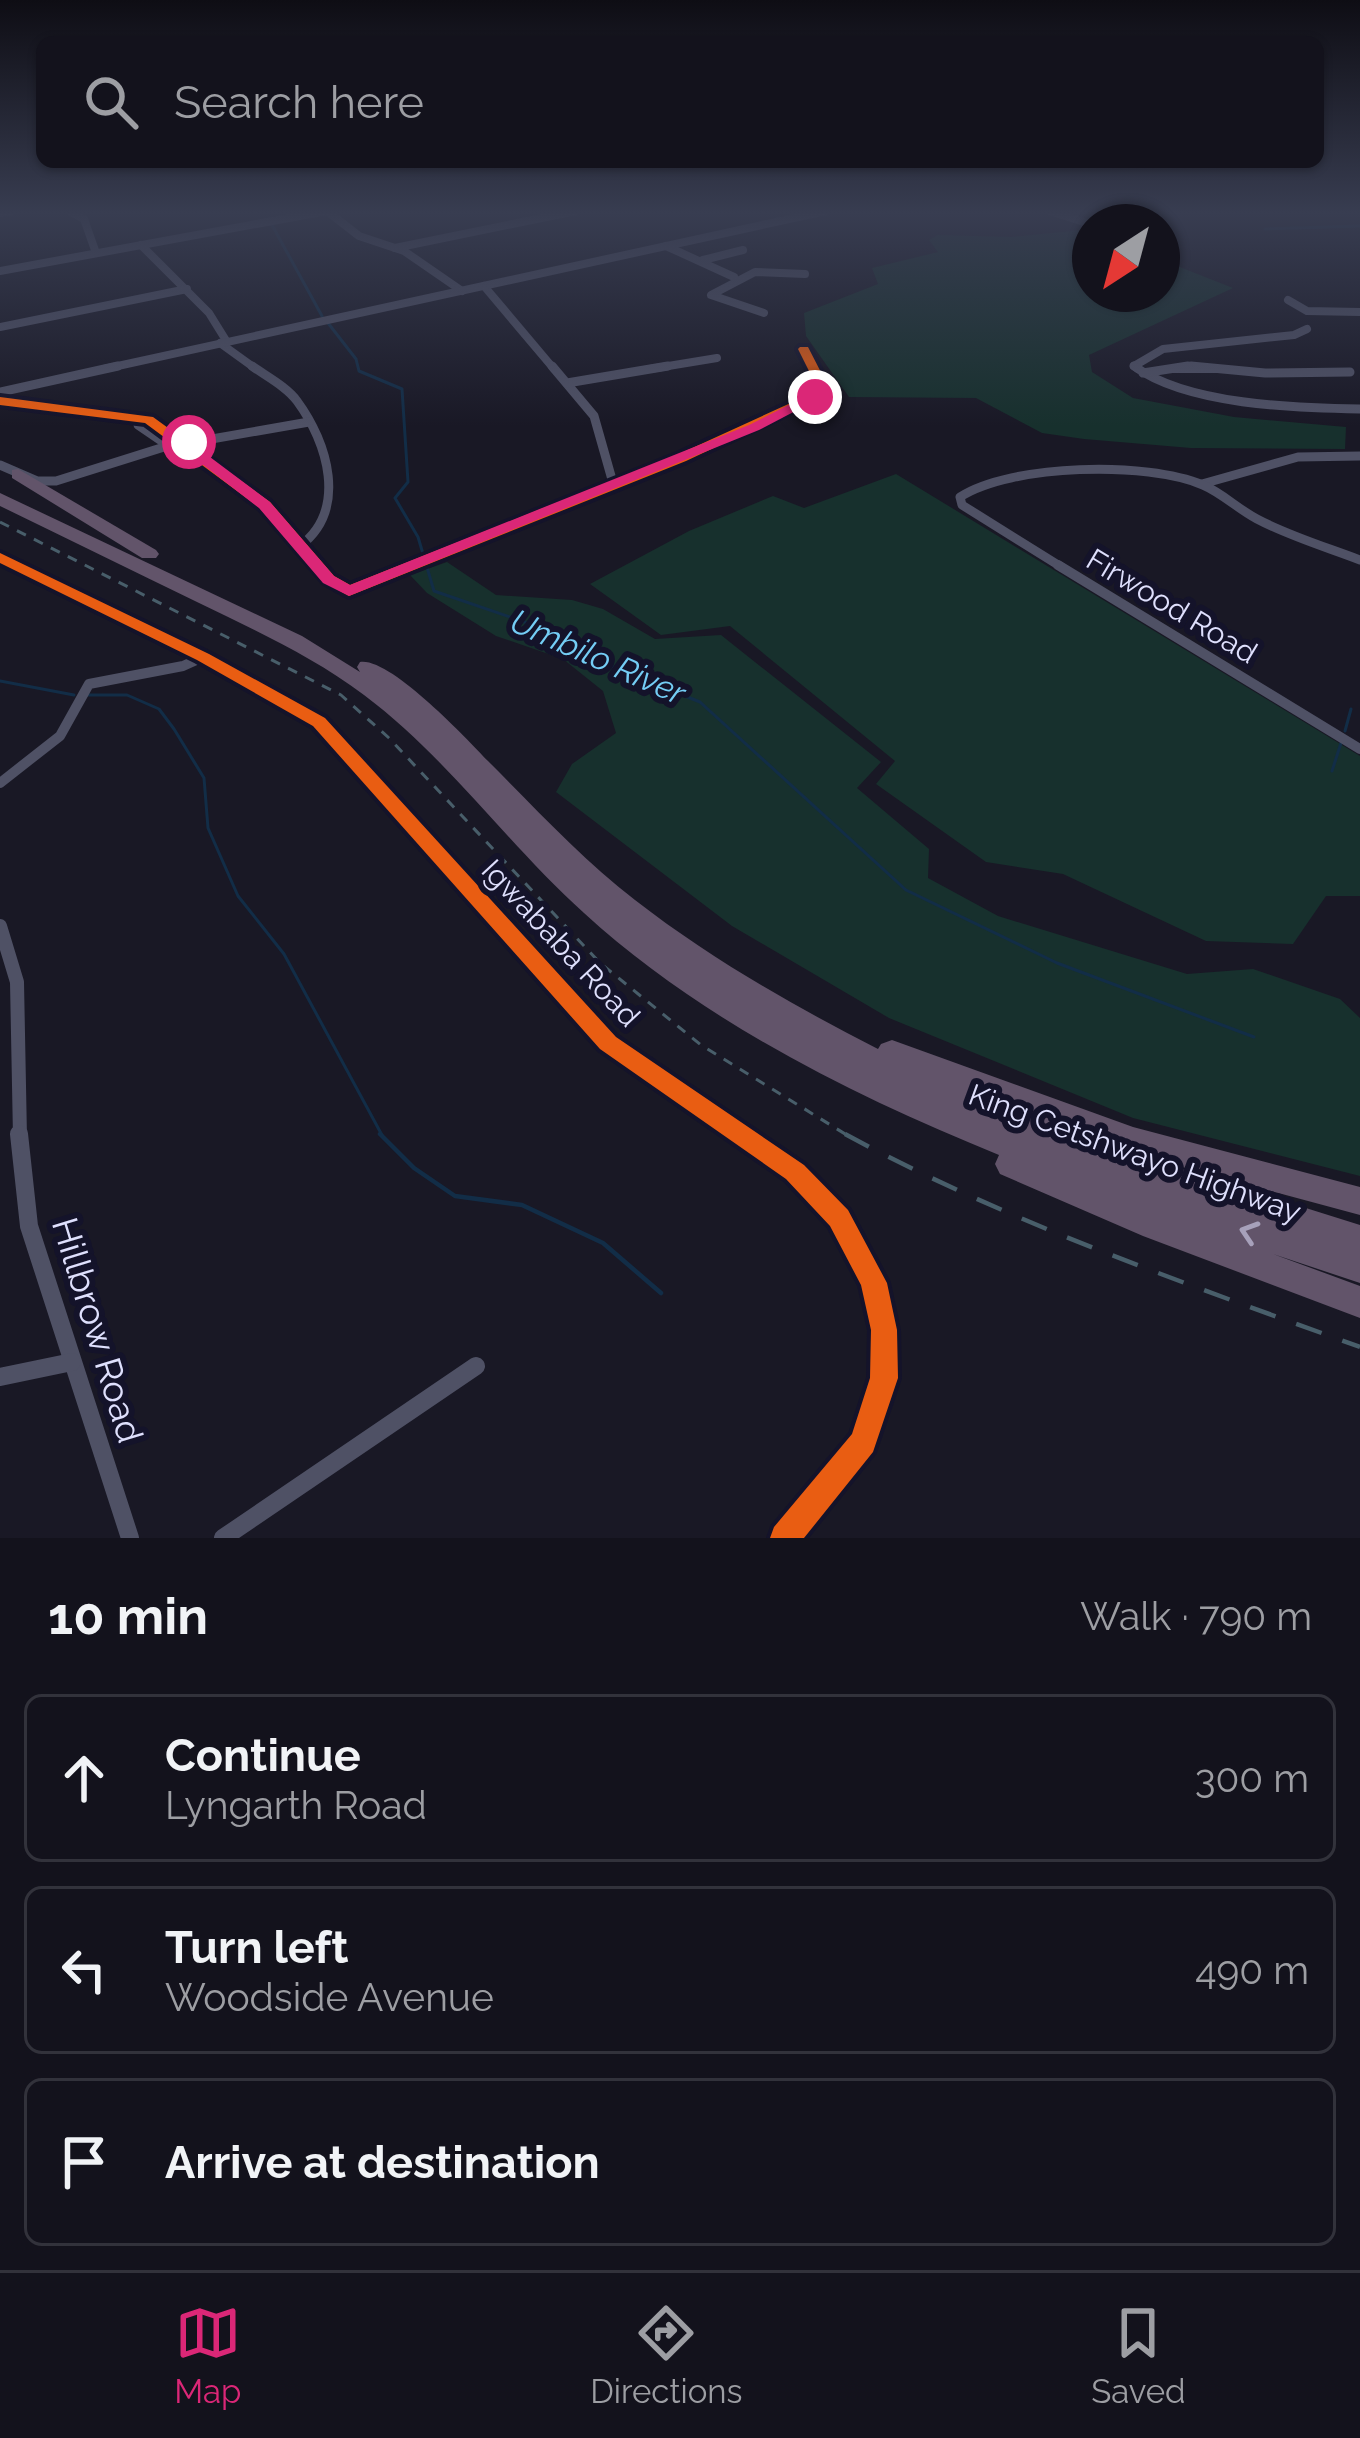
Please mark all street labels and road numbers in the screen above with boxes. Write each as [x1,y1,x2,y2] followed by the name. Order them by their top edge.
[1080,541,1264,671] street label: Firwood Road
[475,852,647,1034] street label: Igwababa Road
[964,1077,1306,1229] street label: King Cetshwayo Highway
[44,1213,152,1447] street label: Hillbrow Road

